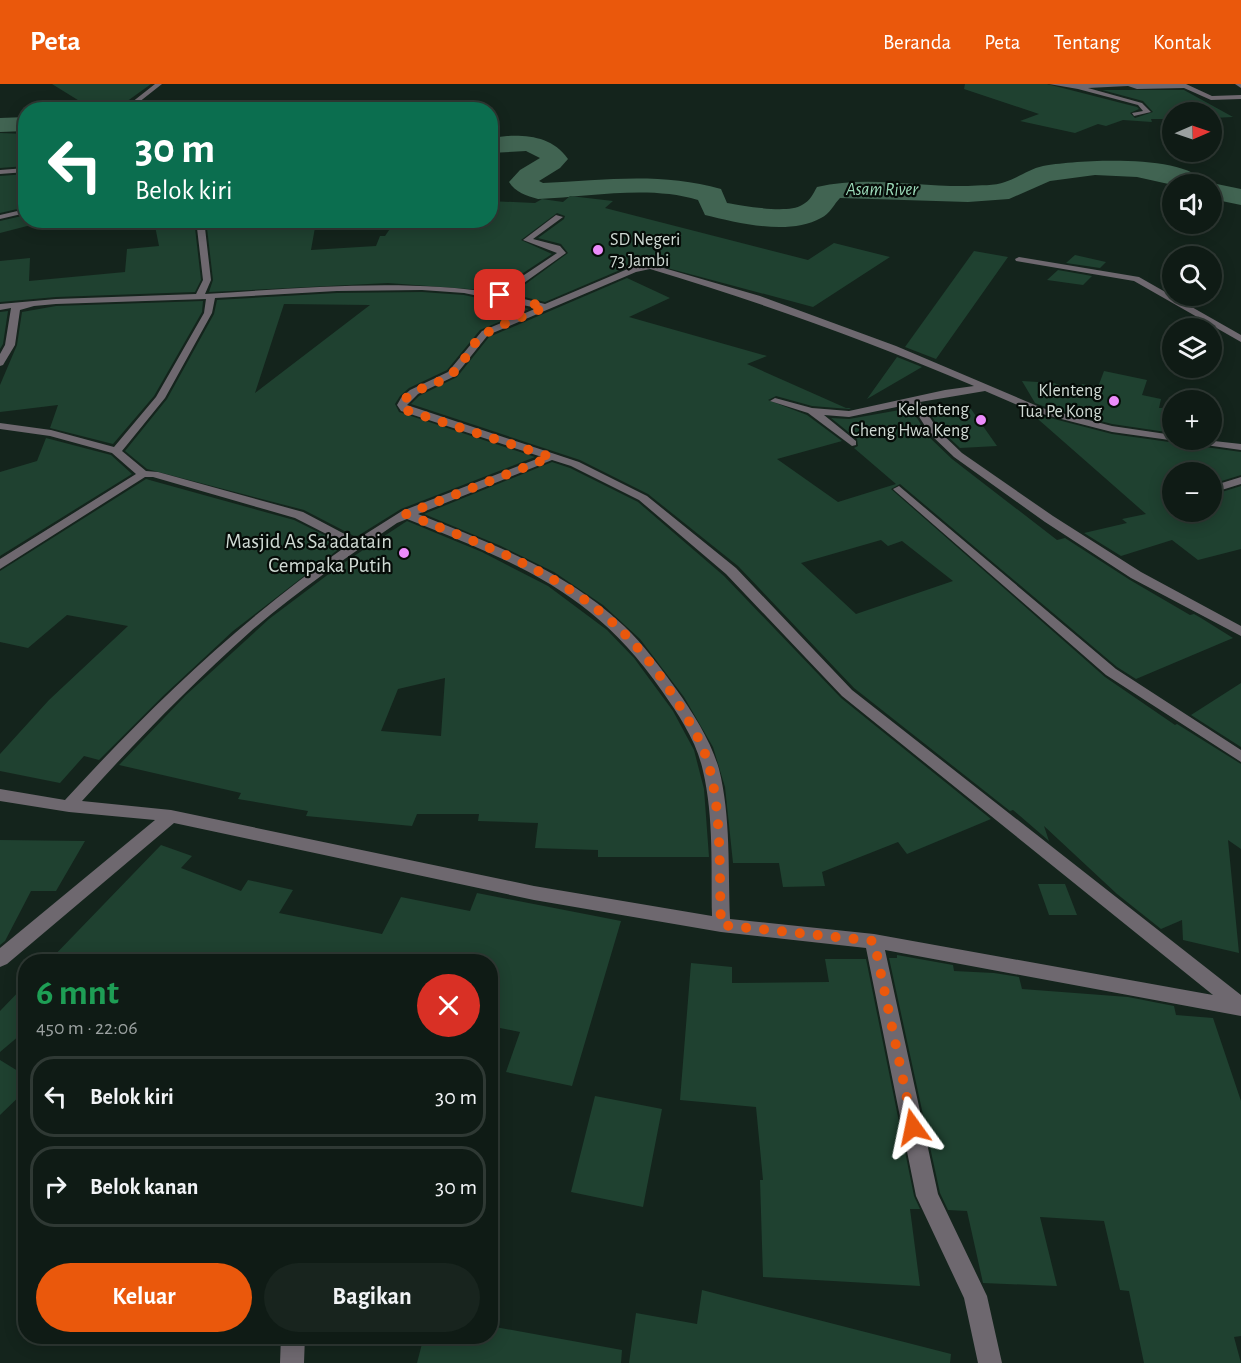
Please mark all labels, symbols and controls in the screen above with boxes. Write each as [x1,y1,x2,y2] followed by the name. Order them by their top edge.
[30,28,81,56] text: Peta
[883,32,951,53] text: Beranda
[984,32,1020,53] text: Peta
[1053,32,1120,53] text: Tentang
[1153,32,1211,53] text: Kontak
[1162,102,1222,162] north arrow
[1162,102,1222,522] map controls
[36,126,114,204] icon: left
[135,128,215,170] text: 30 m
[1162,174,1222,234] button: sound
[135,177,232,204] text: Belok kiri
[845,181,919,199] water label: Asam River
[610,231,680,270] place label: SD Negeri 73 Jambi
[591,243,605,257] marker: SD Negeri 73 Jambi
[1162,246,1222,306] button: search
[474,269,525,320] pin
[483,278,516,311] icon: arrive
[1162,318,1222,378] button: layers
[1018,382,1102,421] place label: Klenteng Tua Pe Kong
[1162,390,1222,450] button: +
[1107,394,1121,408] marker: Klenteng Tua Pe Kong
[850,401,969,440] place label: Kelenteng Cheng Hwa Keng
[974,413,988,427] marker: Kelenteng Cheng Hwa Keng
[1162,462,1222,522] button: −
[225,531,392,576] place label: Masjid As Sa'adatain Cempaka Putih
[397,546,411,560] marker: Masjid As Sa'adatain Cempaka Putih
[417,974,480,1037] button: close
[36,975,119,1011] text: 6 mnt
[36,1018,138,1038] text: 450 m · 22:06
[39,1080,72,1113] icon: left
[90,1086,174,1108] text: Belok kiri
[435,1086,477,1108] text: 30 m
[881,1095,945,1159] position arrow
[39,1170,72,1203] icon: right
[90,1176,198,1198] text: Belok kanan
[435,1176,477,1198] text: 30 m
[36,1263,252,1332] button: Keluar
[264,1263,480,1332] button: Bagikan

